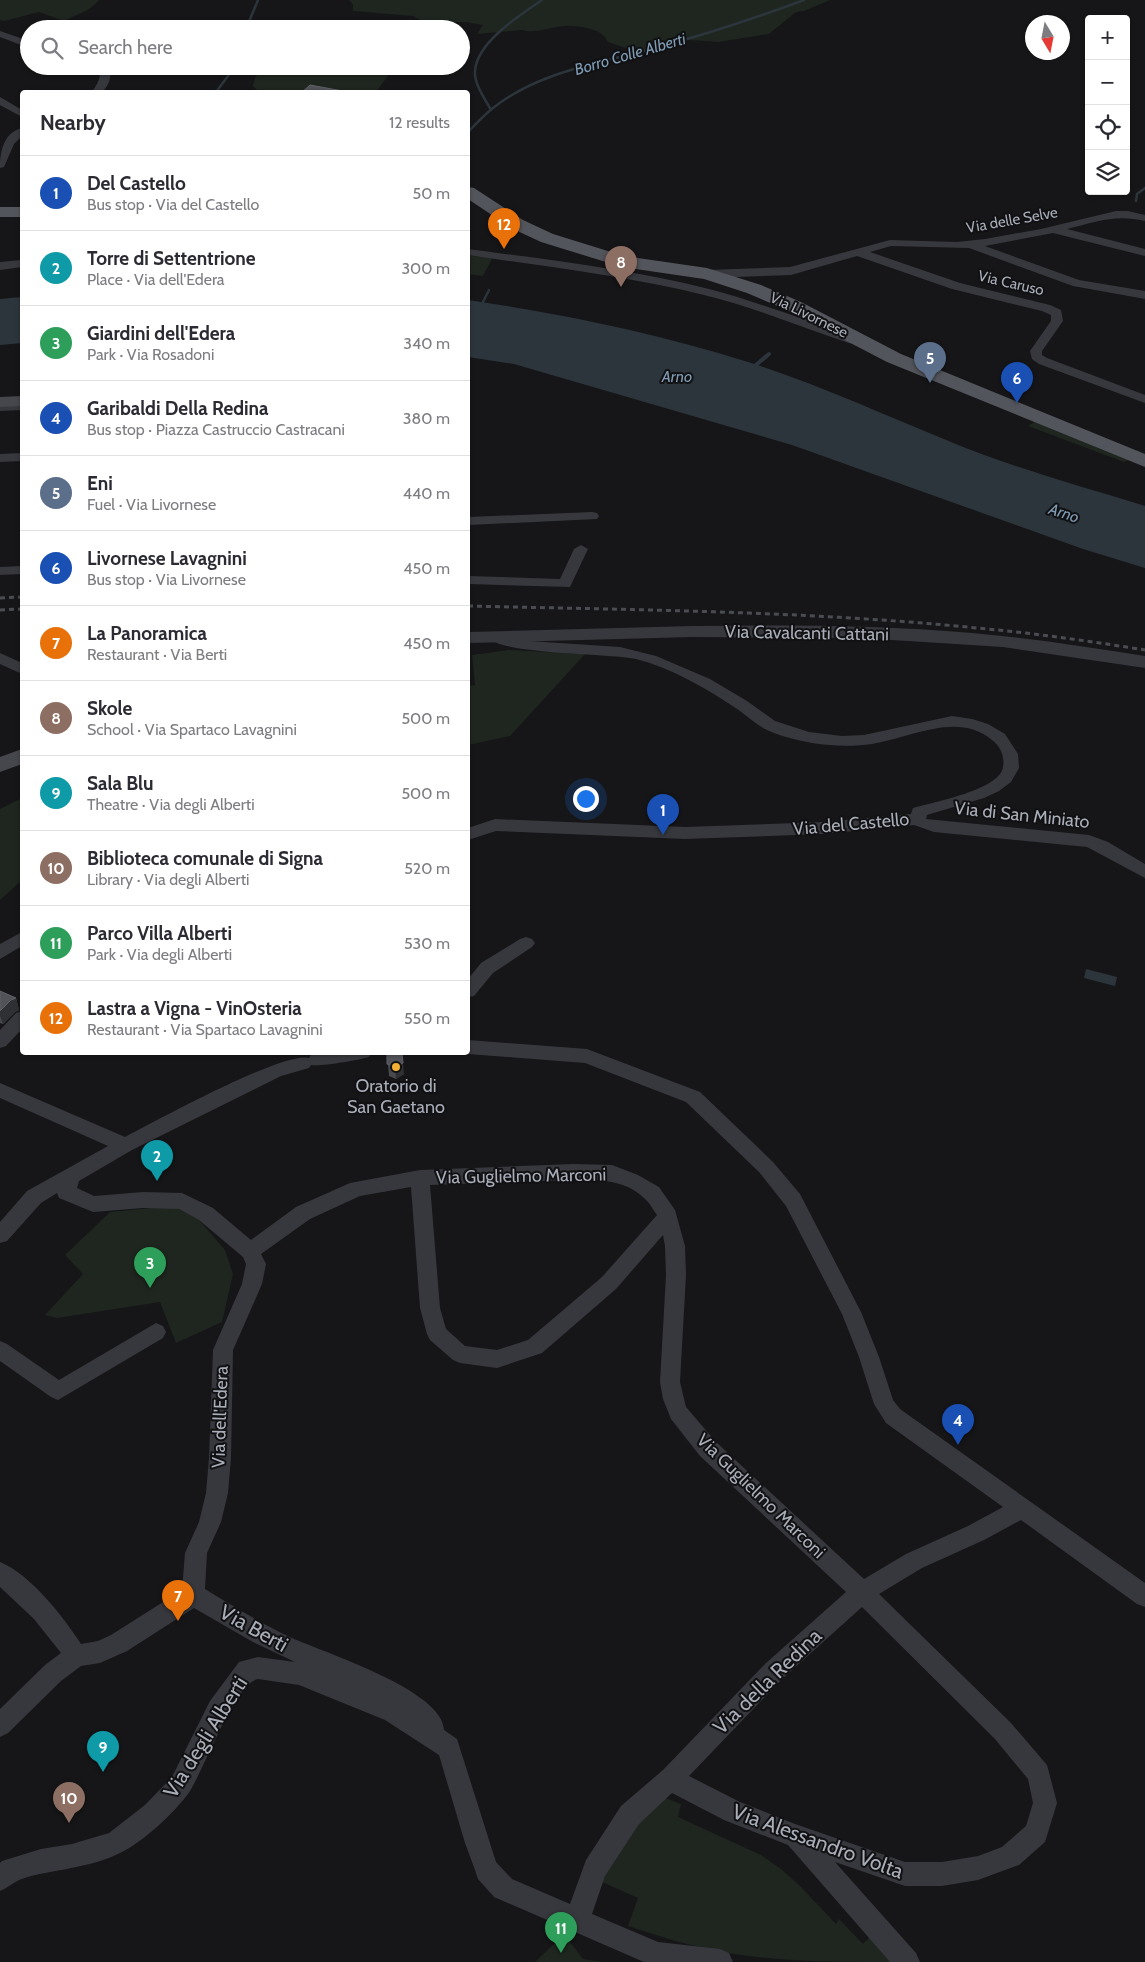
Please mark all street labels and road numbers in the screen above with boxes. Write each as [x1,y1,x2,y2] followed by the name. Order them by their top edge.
[965,203,1059,237] street label: Via delle Selve
[976,267,1046,299] street label: Via Caruso
[767,288,851,342] street label: Via Livornese
[725,621,889,645] street label: Via Cavalcanti Cattani
[953,797,1091,833] street label: Via di San Miniato
[792,808,910,840] street label: Via del Castello
[436,1164,606,1188] street label: Via Guglielmo Marconi
[207,1365,233,1468] street label: Via dell'Edera
[692,1429,830,1563] street label: Via Guglielmo Marconi
[215,1599,293,1657] street label: Via Berti
[708,1623,826,1739] street label: Via della Redina
[158,1672,252,1802] street label: Via degli Alberti
[729,1798,907,1884] street label: Via Alessandro Volta

